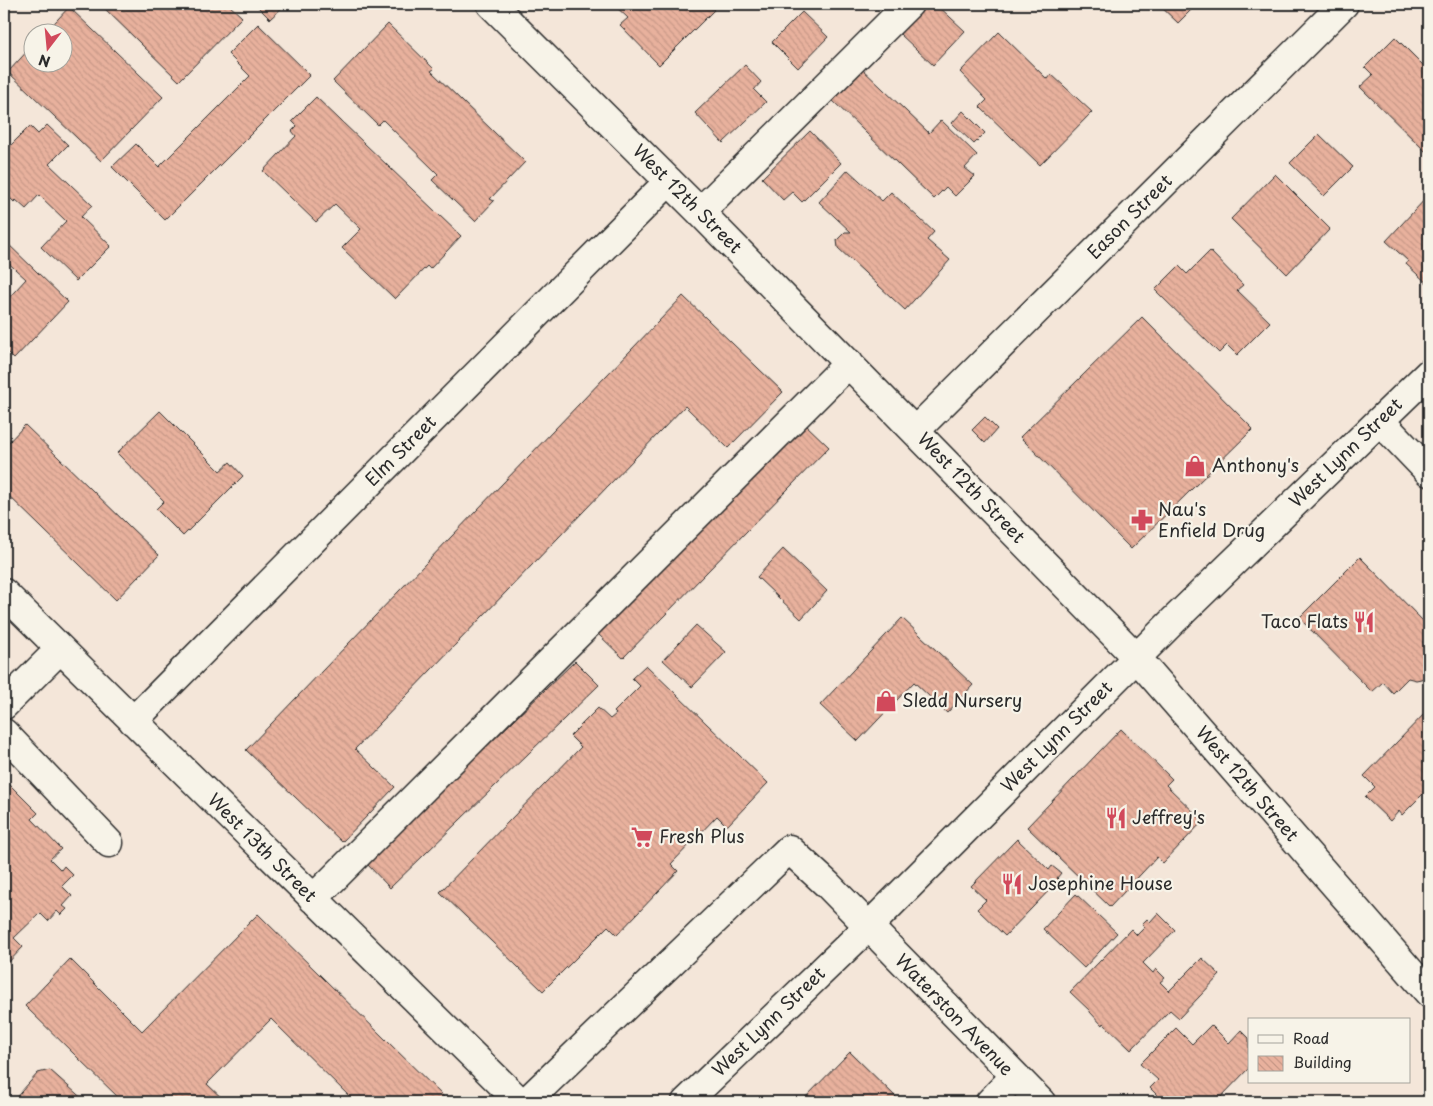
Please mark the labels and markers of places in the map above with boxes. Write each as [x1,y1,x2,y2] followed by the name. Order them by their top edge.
[1212,451,1299,478] place label: Anthony's
[1182,453,1208,479] shop icon: Anthony's
[1158,495,1265,543] place label: Nau's Enfield Drug
[1129,507,1155,533] pharmacy icon: Nau's Enfield Drug
[1261,607,1348,634] place label: Taco Flats
[1351,609,1377,635] restaurant icon: Taco Flats
[902,686,1022,713] place label: Sledd Nursery
[873,688,899,714] shop icon: Sledd Nursery
[1132,803,1205,830] place label: Jeffrey's
[1103,805,1129,831] restaurant icon: Jeffrey's
[659,822,744,849] place label: Fresh Plus
[629,824,655,850] supermarket icon: Fresh Plus
[1028,869,1173,896] place label: Josephine House
[999,871,1025,897] restaurant icon: Josephine House

